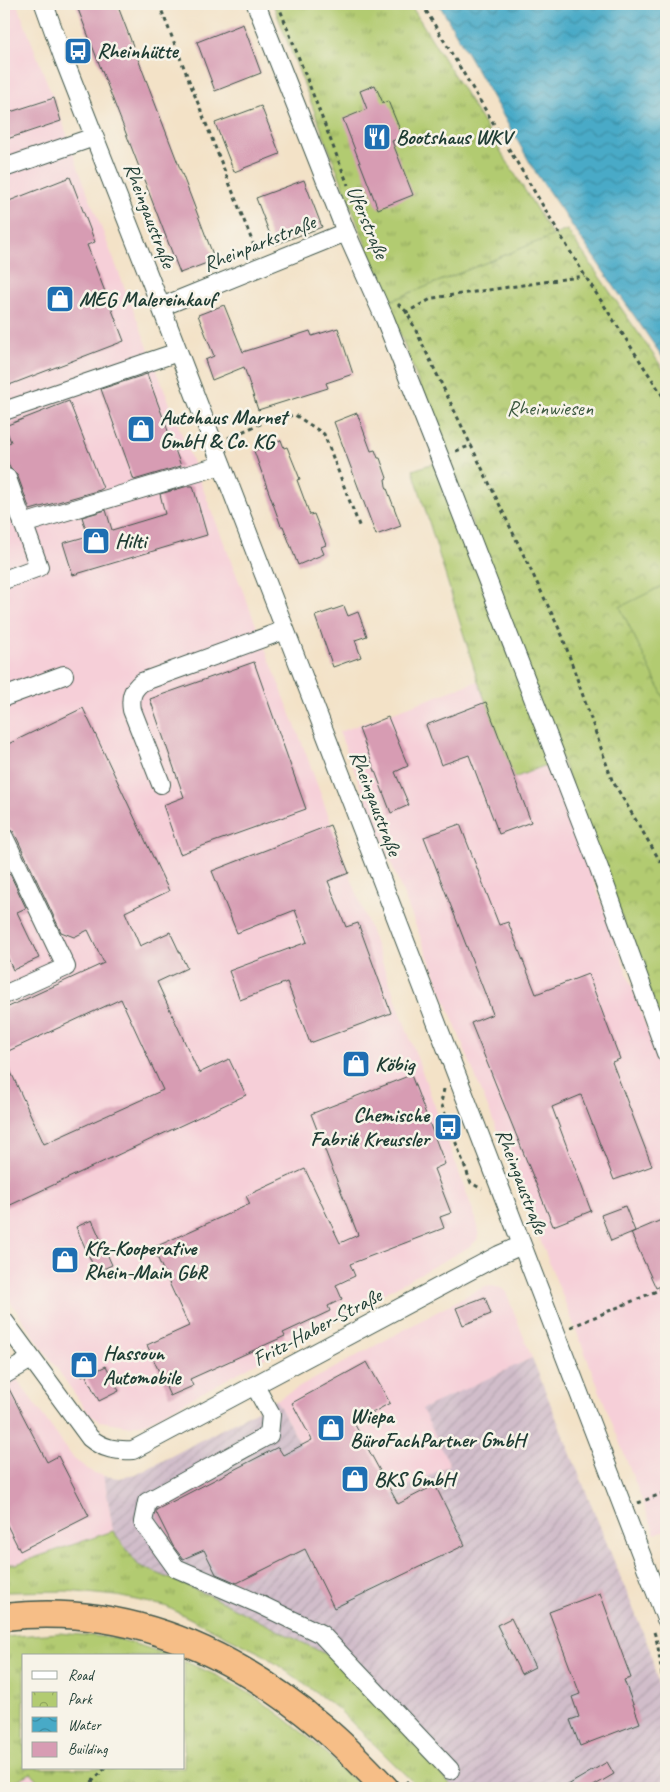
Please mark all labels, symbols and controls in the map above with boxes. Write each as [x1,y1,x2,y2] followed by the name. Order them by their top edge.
[63,36,93,66] bus stop icon: Rheinhütte
[97,38,180,64] place label: Rheinhütte
[362,122,392,152] restaurant icon: Bootshaus WKV
[396,124,516,150] place label: Bootshaus WKV
[118,159,183,273] street label: Rheingaustraße
[341,182,396,264] street label: Uferstraße
[199,208,321,277] street label: Rheinparkstraße
[45,284,75,314] shop icon: MEG Malereinkauf
[79,286,220,312] place label: MEG Malereinkauf
[507,395,594,421] park label: Rheinwiesen
[160,404,290,454] place label: Autohaus Marnet GmbH & Co. KG
[126,414,156,444] shop icon: Autohaus Marnet GmbH & Co. KG
[81,526,111,556] shop icon: Hilti
[115,528,149,554] place label: Hilti
[344,747,409,861] street label: Rheingaustraße
[341,1049,371,1079] shop icon: Köbig
[375,1051,417,1077] place label: Köbig
[311,1102,431,1152] place label: Chemische Fabrik Kreussler
[433,1112,463,1142] bus stop icon: Chemische Fabrik Kreussler
[490,1125,555,1239] street label: Rheingaustraße
[84,1235,208,1285] place label: Kfz-Kooperative Rhein-Main GbR
[50,1245,80,1275] shop icon: Kfz-Kooperative Rhein-Main GbR
[248,1281,388,1372] street label: Fritz-Haber-Straße
[103,1340,182,1390] place label: Hassoun Automobile
[69,1350,99,1380] shop icon: Hassoun Automobile
[350,1403,529,1453] place label: Wiepa BüroFachPartner GmbH
[316,1413,346,1443] shop icon: Wiepa BüroFachPartner GmbH
[340,1464,370,1494] shop icon: BKS GmbH
[374,1466,458,1492] place label: BKS GmbH
[22,1654,185,1770] legend
[68,1666,95,1685] text: Road
[68,1690,93,1709] text: Park
[68,1716,102,1735] text: Water
[68,1740,108,1759] text: Building

